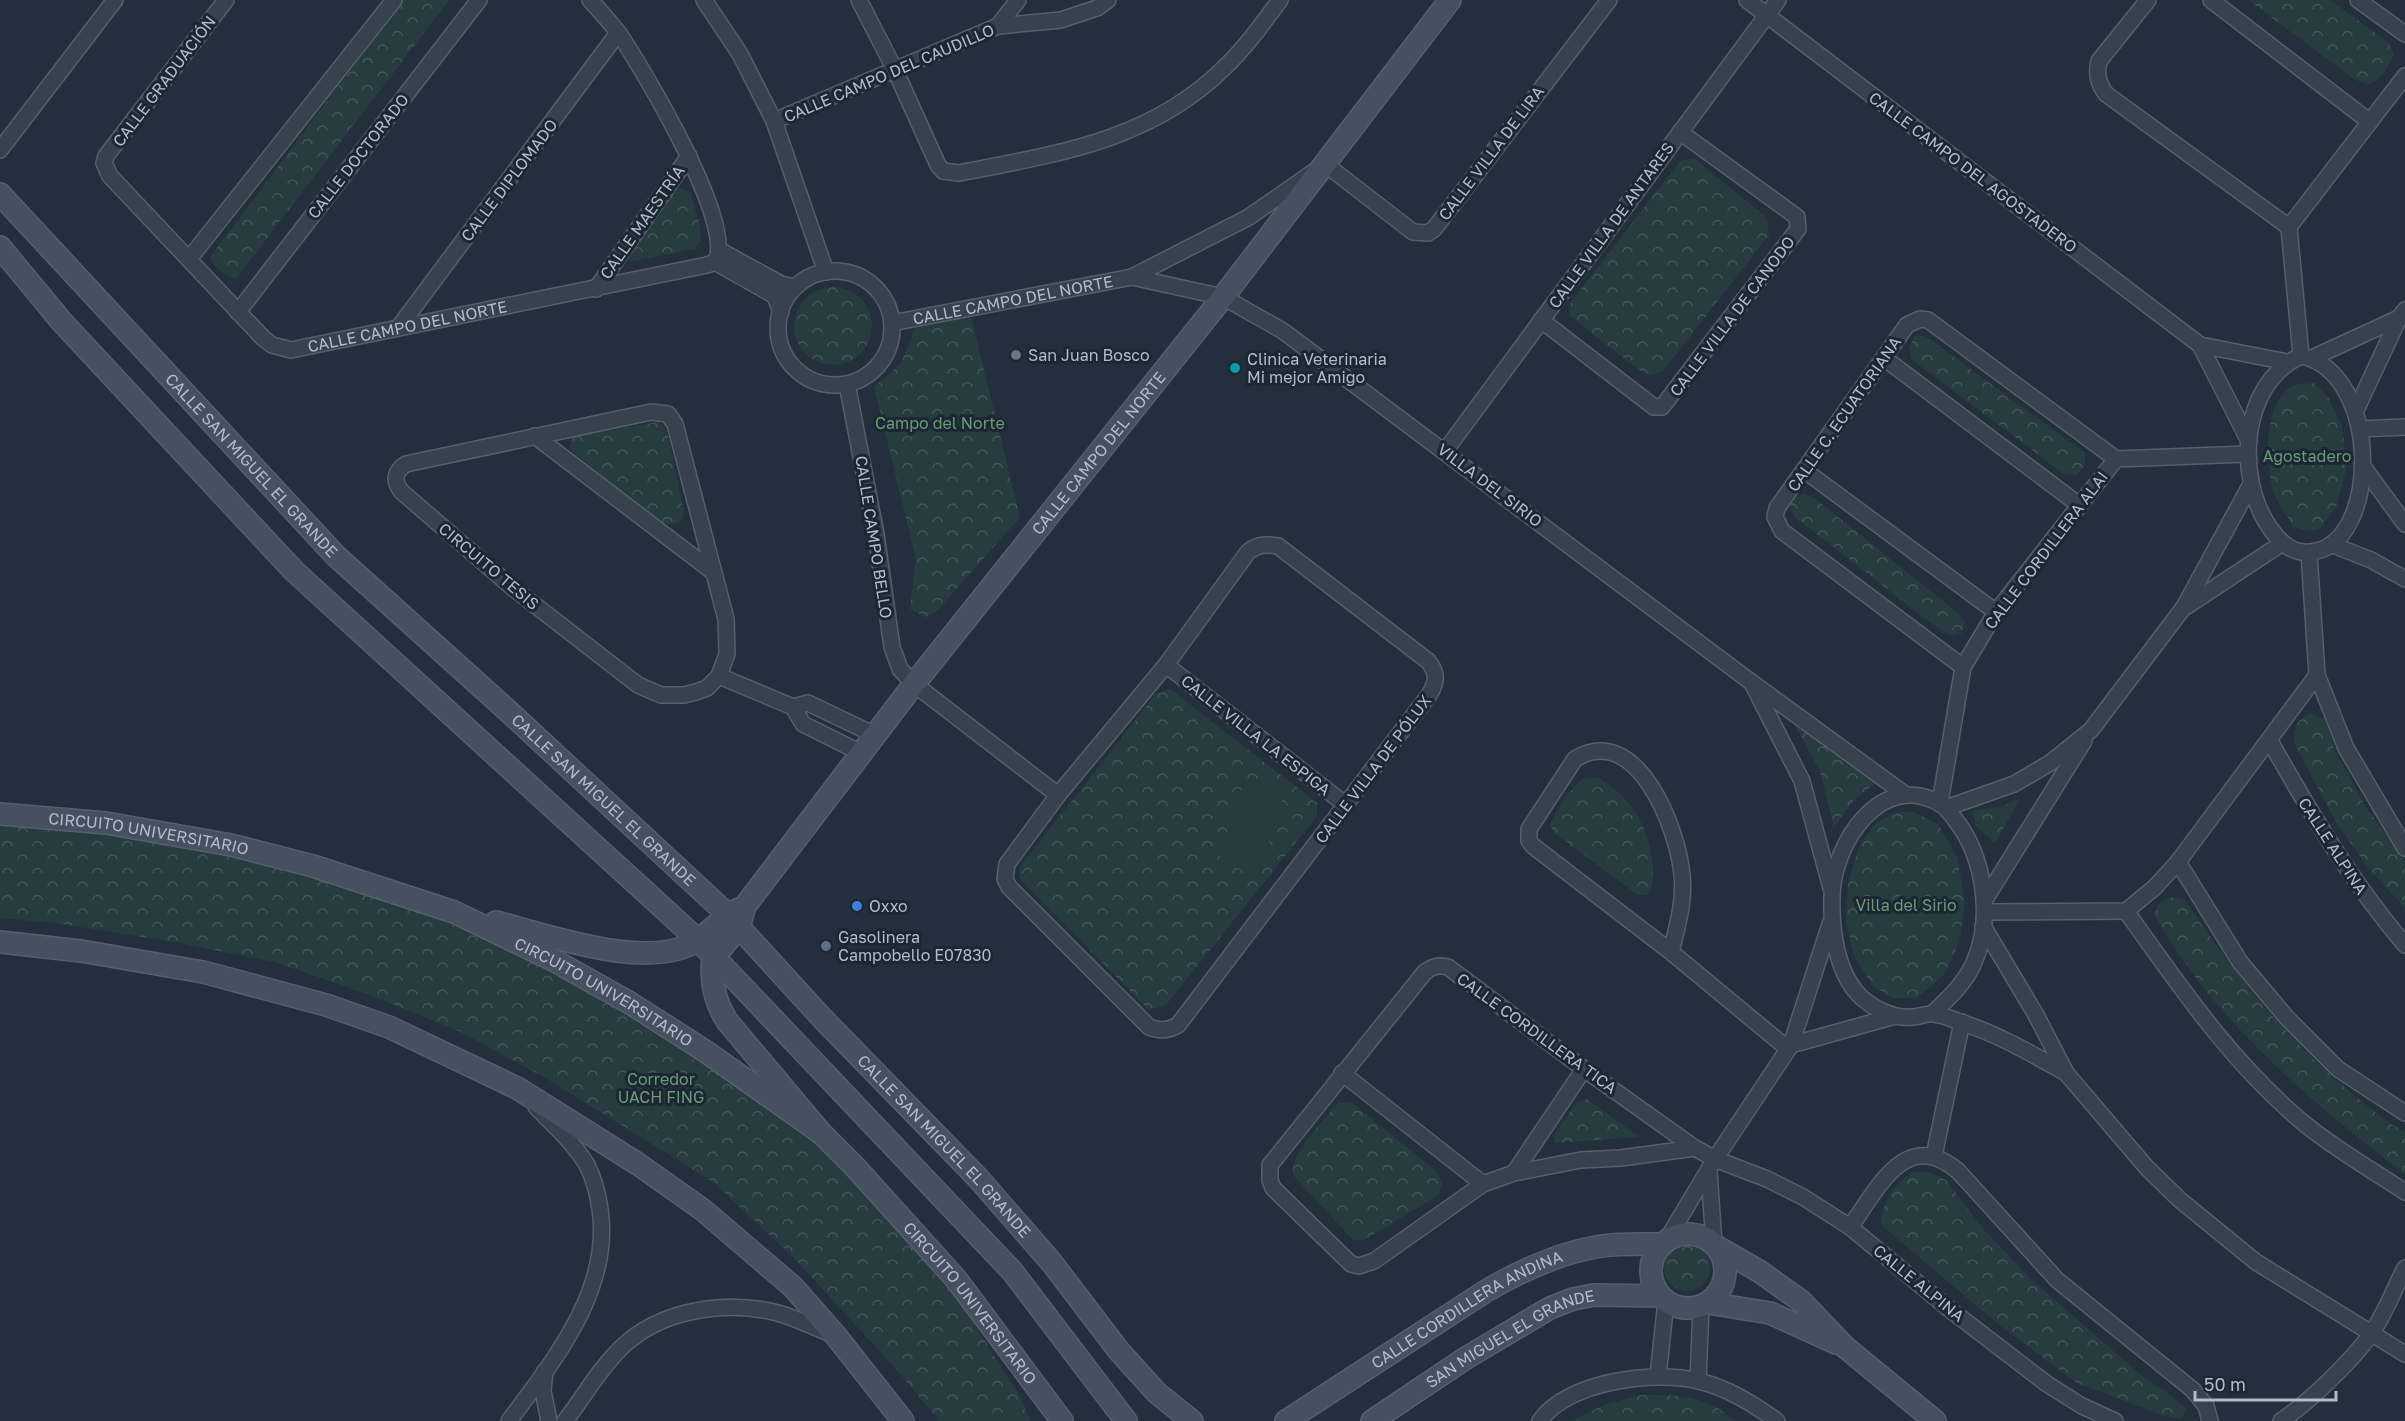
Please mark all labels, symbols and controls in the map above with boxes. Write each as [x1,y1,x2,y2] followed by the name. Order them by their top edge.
[108,12,220,150] street label: CALLE GRADUACIÓN
[781,19,997,127] street label: CALLE CAMPO DEL CAUDILLO
[1434,82,1548,224] street label: CALLE VILLA DE LIRA
[1865,87,2081,257] street label: CALLE CAMPO DEL AGOSTADERO
[303,90,413,222] street label: CALLE DOCTORADO
[457,115,561,245] street label: CALLE DIPLOMADO
[1544,138,1678,312] street label: CALLE VILLA DE ANTARES
[595,161,689,283] street label: CALLE MAESTRÍA
[1665,232,1799,400] street label: CALLE VILLA DE CANODO
[911,271,1115,329] street label: CALLE CAMPO DEL NORTE
[306,296,509,356] street label: CALLE CAMPO DEL NORTE
[1783,332,1905,495] street label: CALLE C. ECUATORIANA
[1028,345,1150,365] place label: San Juan Bosco
[1009,348,1023,362] marker: San Juan Bosco
[1247,349,1387,387] place label: Clinica Veterinaria Mi mejor Amigo
[1228,361,1242,375] marker: Clinica Veterinaria Mi mejor Amigo
[1027,367,1170,539] street label: CALLE CAMPO DEL NORTE
[161,369,342,561] street label: CALLE SAN MIGUEL EL GRANDE
[875,413,1005,433] park label: Campo del Norte
[1434,439,1546,531] street label: VILLA DEL SIRIO
[2263,446,2351,466] park label: Agostadero
[851,454,897,620] street label: CALLE CAMPO BELLO
[1980,467,2112,633] street label: CALLE CORDILLERA ALAI
[435,518,543,614] street label: CIRCUITO TESIS
[1177,670,1335,800] street label: CALLE VILLA LA ESPIGA
[1311,691,1436,847] street label: CALLE VILLA DE PÓLUX
[508,709,700,890] street label: CALLE SAN MIGUEL EL GRANDE
[2294,794,2372,898] street label: CALLE ALPINA
[48,808,251,859] street label: CIRCUITO UNIVERSITARIO
[1855,895,1957,915] park label: Villa del Sirio
[869,896,908,916] place label: Oxxo
[850,899,864,913] marker: Oxxo
[838,927,992,965] place label: Gasolinera Campobello E07830
[511,933,697,1051] street label: CIRCUITO UNIVERSITARIO
[819,939,833,953] marker: Gasolinera Campobello E07830
[1453,968,1621,1098] street label: CALLE CORDILLERA TICA
[853,1050,1035,1242] street label: CALLE SAN MIGUEL EL GRANDE
[618,1069,704,1107] park label: Corredor UACH FING
[899,1217,1041,1388] street label: CIRCUITO UNIVERSITARIO
[1869,1240,1969,1326] street label: CALLE ALPINA
[1367,1246,1565,1373] street label: CALLE CORDILLERA ANDINA
[1422,1285,1596,1392] street label: SAN MIGUEL EL GRANDE
[2195,1364,2336,1402] scale bar
[2204,1373,2246,1395] text: 50 m

